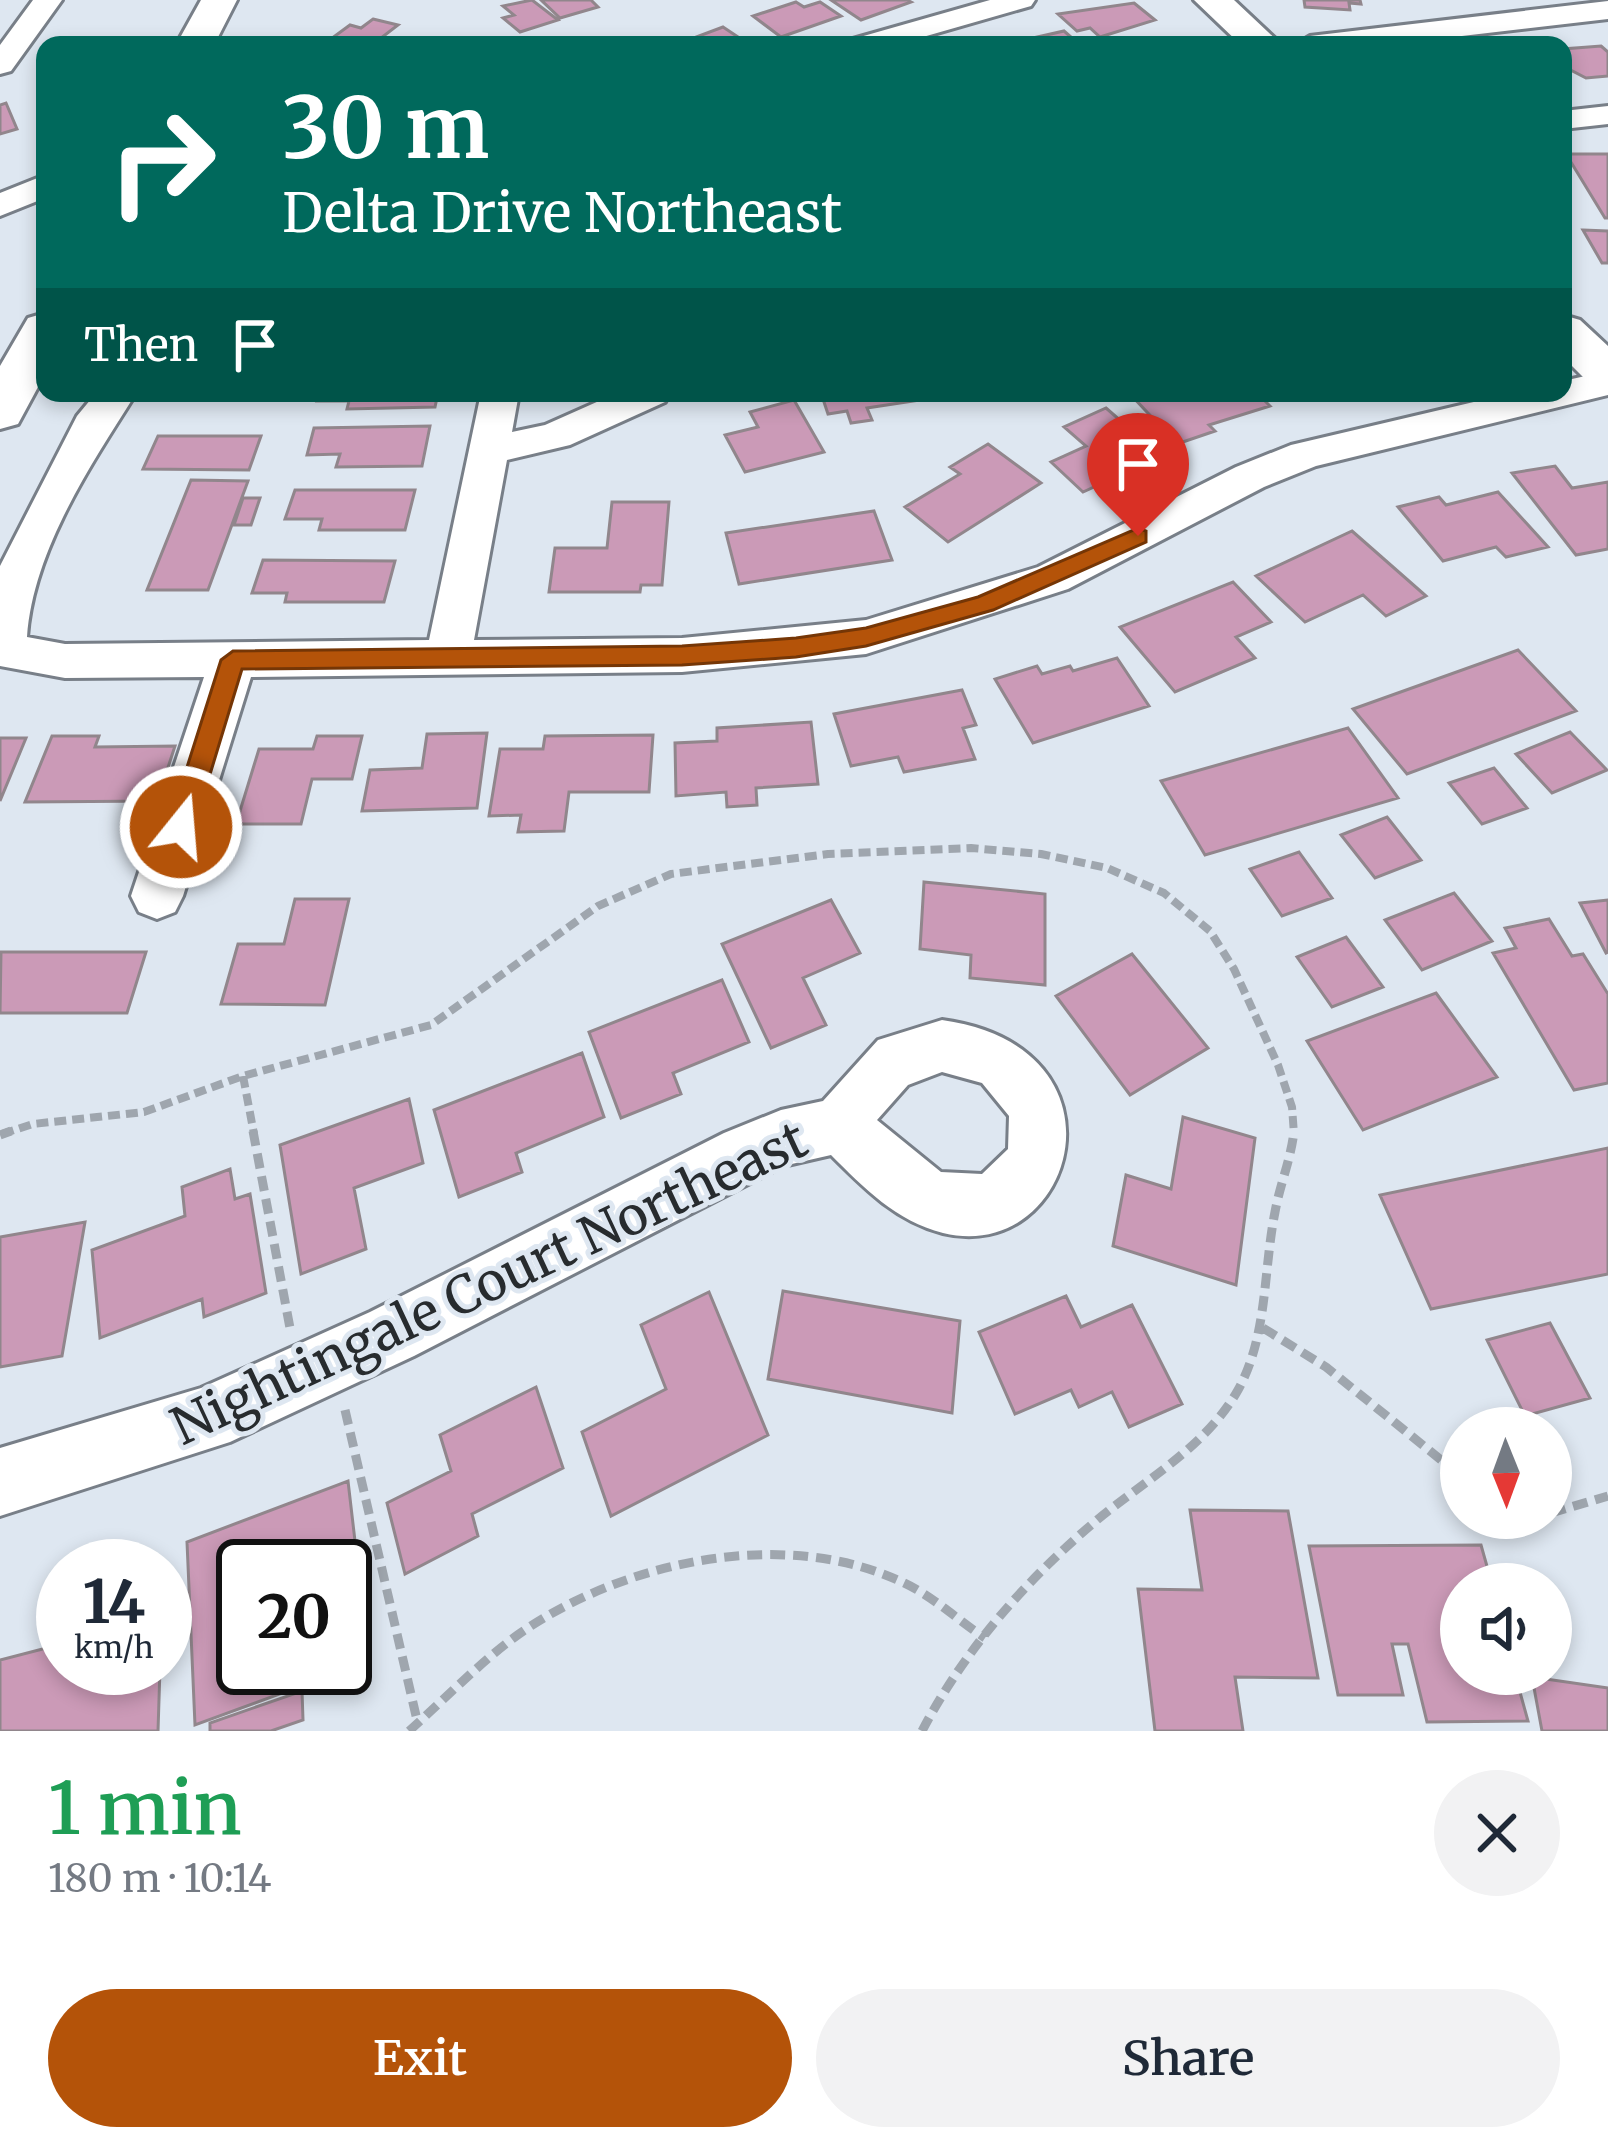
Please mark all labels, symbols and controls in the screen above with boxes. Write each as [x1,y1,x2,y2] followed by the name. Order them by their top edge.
[282,75,489,181] text: 30 m
[84,84,240,240] icon: right
[282,179,842,247] text: Delta Drive Northeast
[222,312,288,378] icon: arrive
[84,317,198,373] text: Then
[1087,413,1189,536] pin
[1105,431,1171,497] icon: arrive
[118,764,244,890] position arrow
[161,1107,817,1459] street label: Nightingale Court Northeast
[1440,1407,1572,1539] north arrow
[1440,1407,1572,1695] map controls
[216,1539,372,1695] speed limit sign: 20
[1440,1563,1572,1695] button: sound
[83,1564,145,1639] text: 14
[74,1628,154,1666] text: km/h
[48,1763,242,1854] text: 1 min
[1434,1770,1560,1896] button: close
[48,1854,271,1903] text: 180 m · 10:14
[48,1989,792,2127] button: Exit
[816,1989,1560,2127] button: Share

